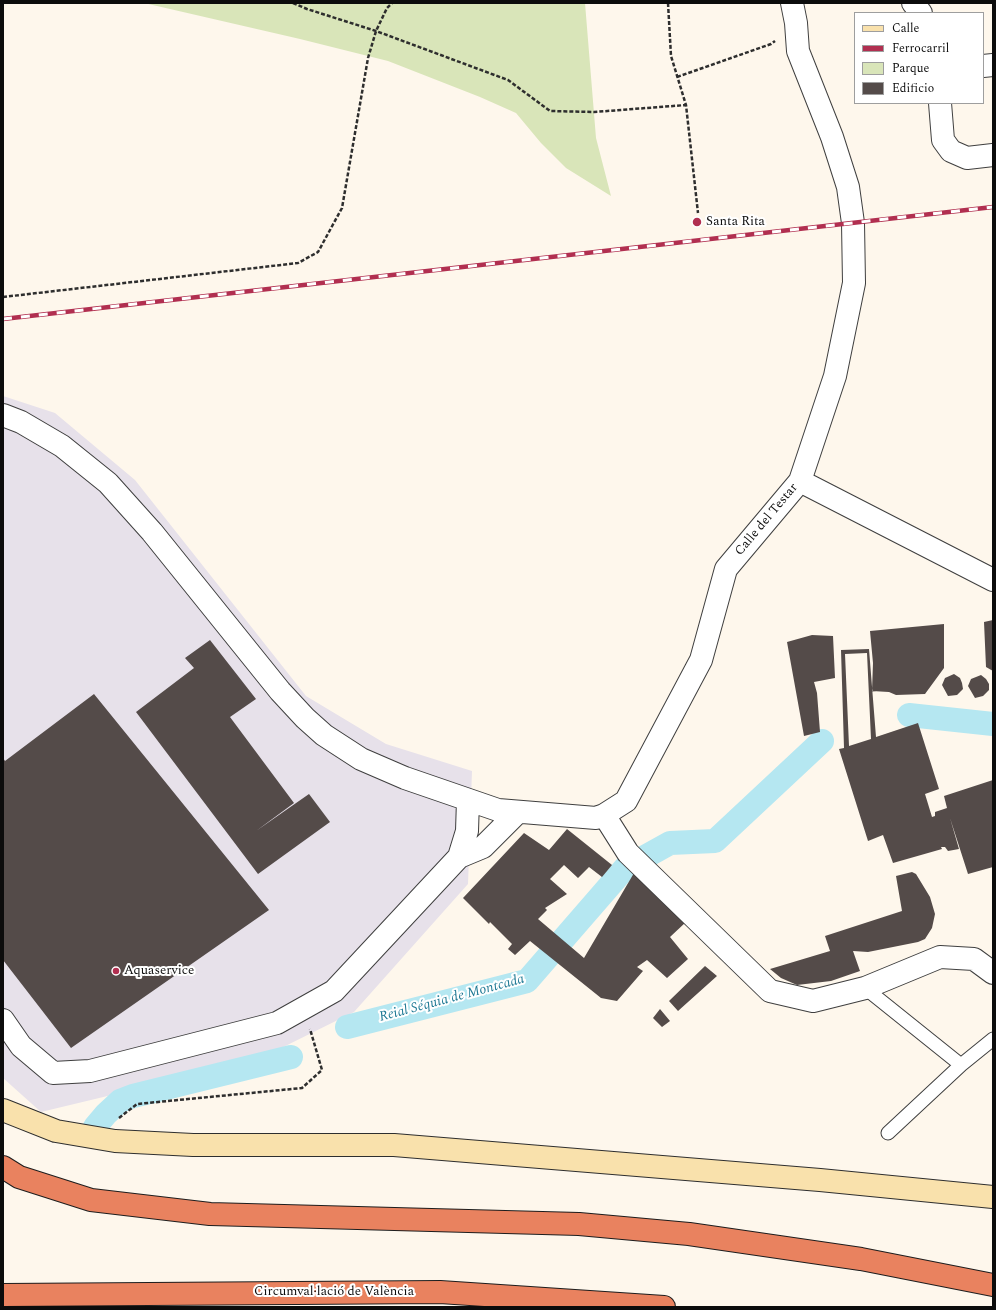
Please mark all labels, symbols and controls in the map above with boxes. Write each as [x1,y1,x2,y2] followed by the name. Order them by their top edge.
[854,12,984,104] legend
[892,19,919,38] text: Calle
[892,39,949,58] text: Ferrocarril
[892,59,929,78] text: Parque
[892,79,934,98] text: Edificio
[706,214,765,230] place label: Santa Rita
[691,216,703,228] marker: Santa Rita
[732,481,802,559] street label: Calle del Testar
[124,963,194,979] place label: Aquaservice
[111,966,121,976] marker: Aquaservice
[378,972,526,1026] water label: Reial Séquia de Montcada
[254,1284,414,1300] street label: Circumval·lació de València

